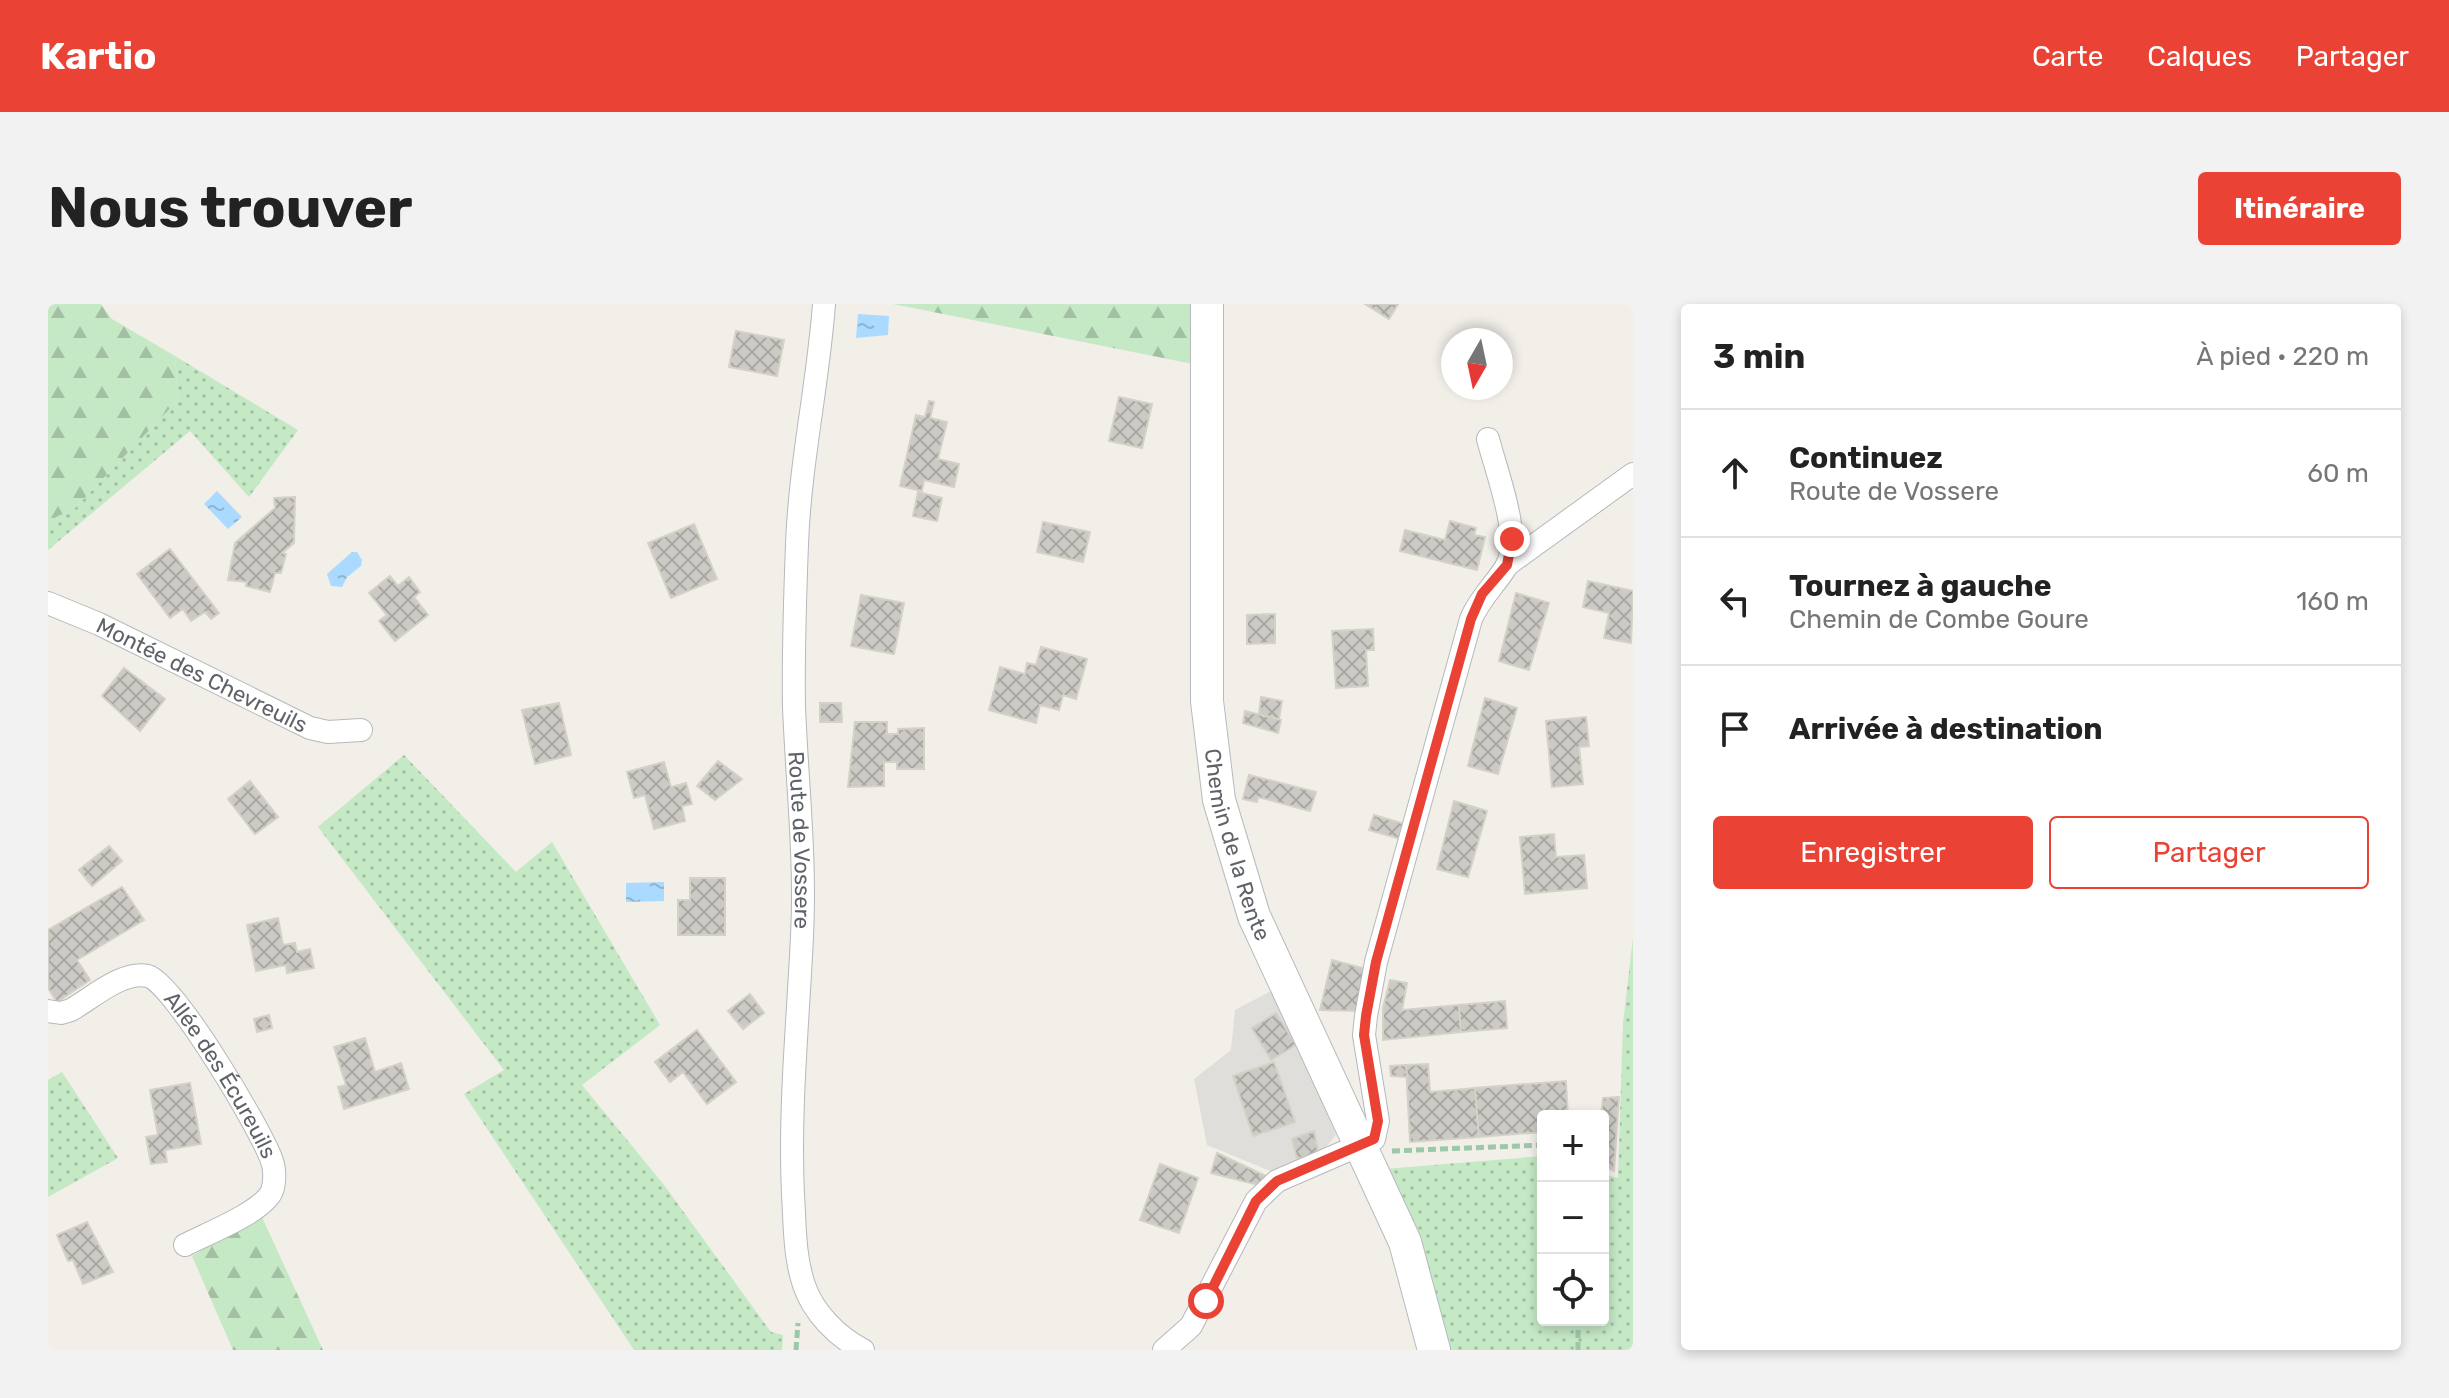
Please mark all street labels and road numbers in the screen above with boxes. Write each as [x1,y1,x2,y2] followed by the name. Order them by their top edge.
[92,611,312,738] street label: Montée des Chevreuils
[1199,747,1277,945] street label: Chemin de la Rente
[783,750,817,930] street label: Route de Vossere
[159,986,283,1163] street label: Allée des Écureuils

